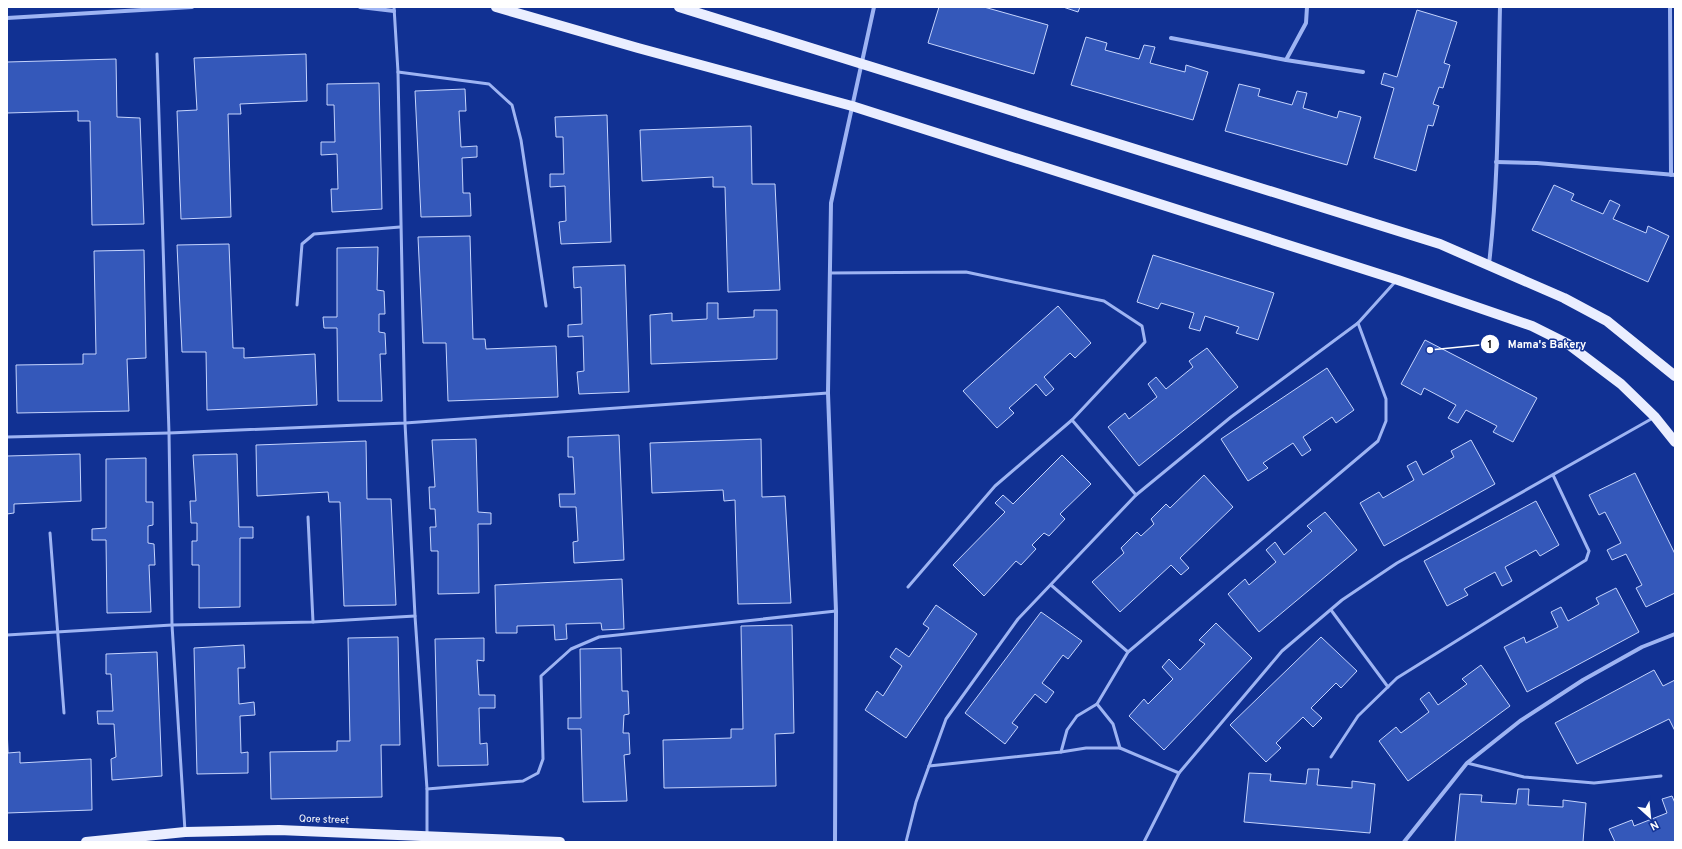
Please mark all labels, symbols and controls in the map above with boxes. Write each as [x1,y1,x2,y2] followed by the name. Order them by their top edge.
[1480,332,1595,355] callout: Mama's Bakery
[1488,337,1492,353] text: 1
[1508,338,1586,352] text: Mama's Bakery
[1630,797,1670,837] north arrow
[299,813,350,827] street label: Qore street
[1647,817,1661,833] text: N

